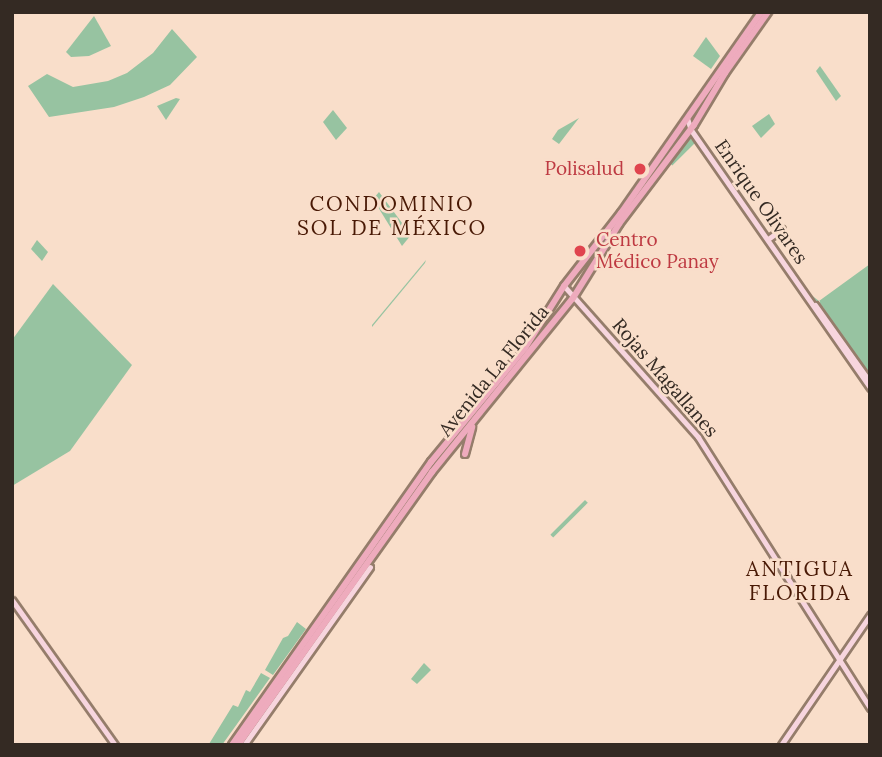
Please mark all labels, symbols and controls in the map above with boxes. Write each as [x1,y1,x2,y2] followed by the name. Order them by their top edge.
[710,135,812,269] street label: Enrique Olivares
[545,158,624,180] place label: Polisalud
[630,159,650,179] marker: Polisalud
[299,191,485,241] district label: CONDOMINIO SOL DE MÉXICO
[596,229,719,273] place label: Centro Médico Panay
[570,241,590,261] marker: Centro Médico Panay
[434,301,554,441] street label: Avenida La Florida
[607,314,723,442] street label: Rojas Magallanes
[747,556,853,606] district label: ANTIGUA FLORIDA

